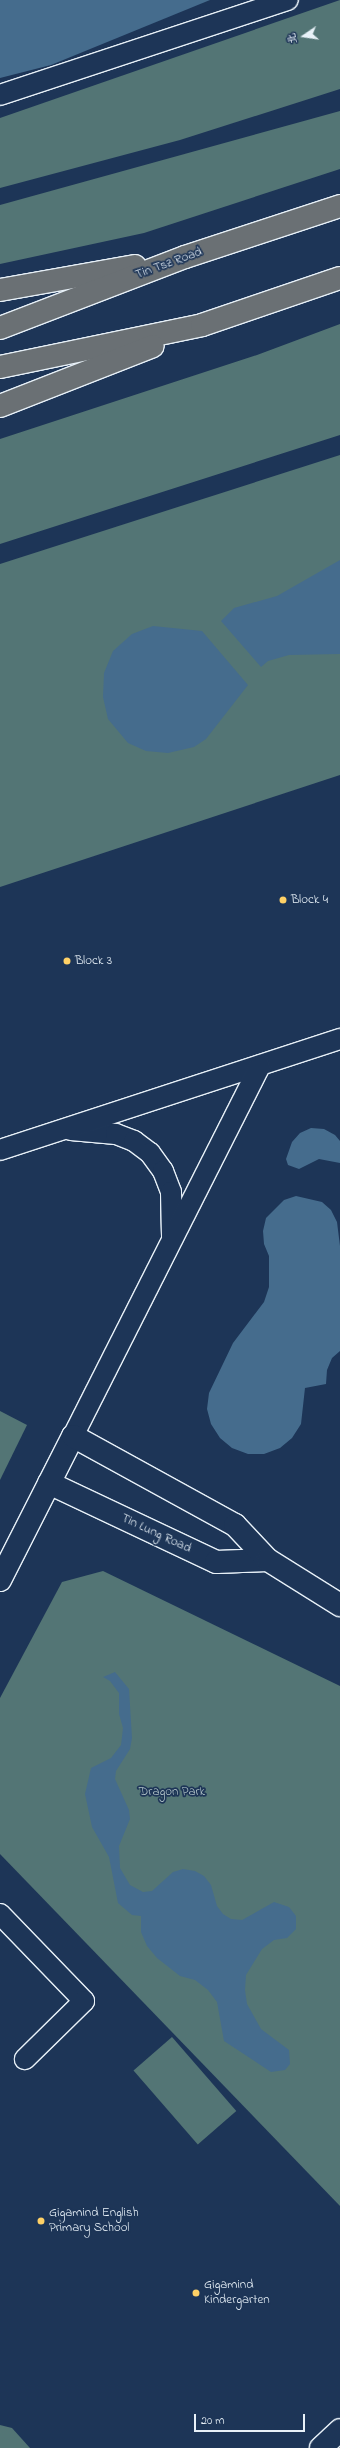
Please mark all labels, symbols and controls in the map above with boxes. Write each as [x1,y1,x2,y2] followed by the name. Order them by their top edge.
[284,16,324,56] north arrow
[283,32,301,46] text: 北
[134,245,204,283] street label: Tin Tsz Road
[291,892,328,908] place label: Block 4
[278,895,288,905] marker: Block 4
[75,953,112,969] place label: Block 3
[62,956,72,966] marker: Block 3
[119,1511,193,1557] street label: Tin Lung Road
[139,1784,205,1800] park label: Dragon Park
[49,2206,139,2237] place label: Gigamind English Primary School
[36,2216,46,2226] marker: Gigamind English Primary School
[204,2278,270,2309] place label: Gigamind Kindergarten
[191,2288,201,2298] marker: Gigamind Kindergarten
[196,2406,307,2432] scale bar
[201,2412,224,2430] text: 20 m

